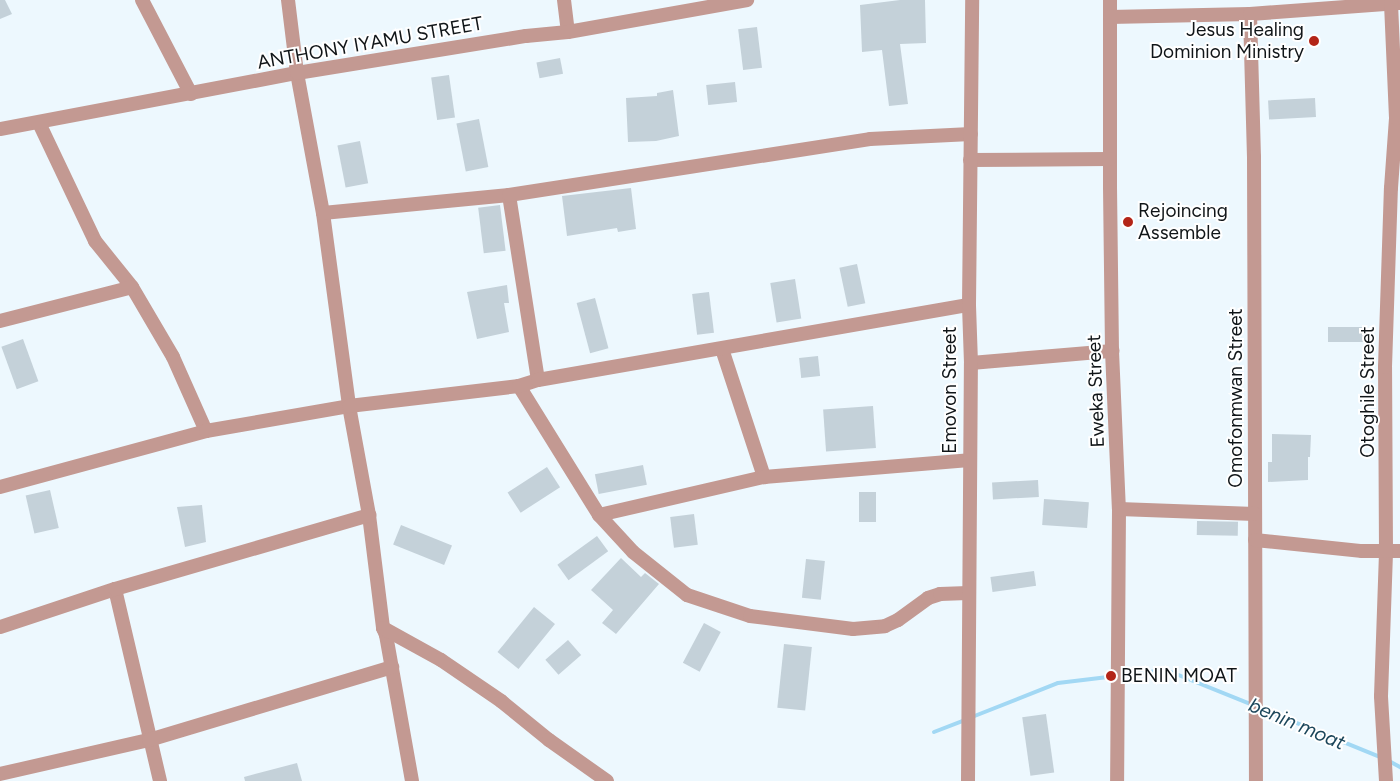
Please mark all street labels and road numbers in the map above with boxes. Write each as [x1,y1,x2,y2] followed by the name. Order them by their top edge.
[255,12,485,74] street label: ANTHONY IYAMU STREET
[1225,308,1247,488] street label: Omofonmwan Street
[939,326,961,454] street label: Emovon Street
[1357,326,1379,458] street label: Otoghile Street
[1083,334,1109,448] street label: Eweka Street

